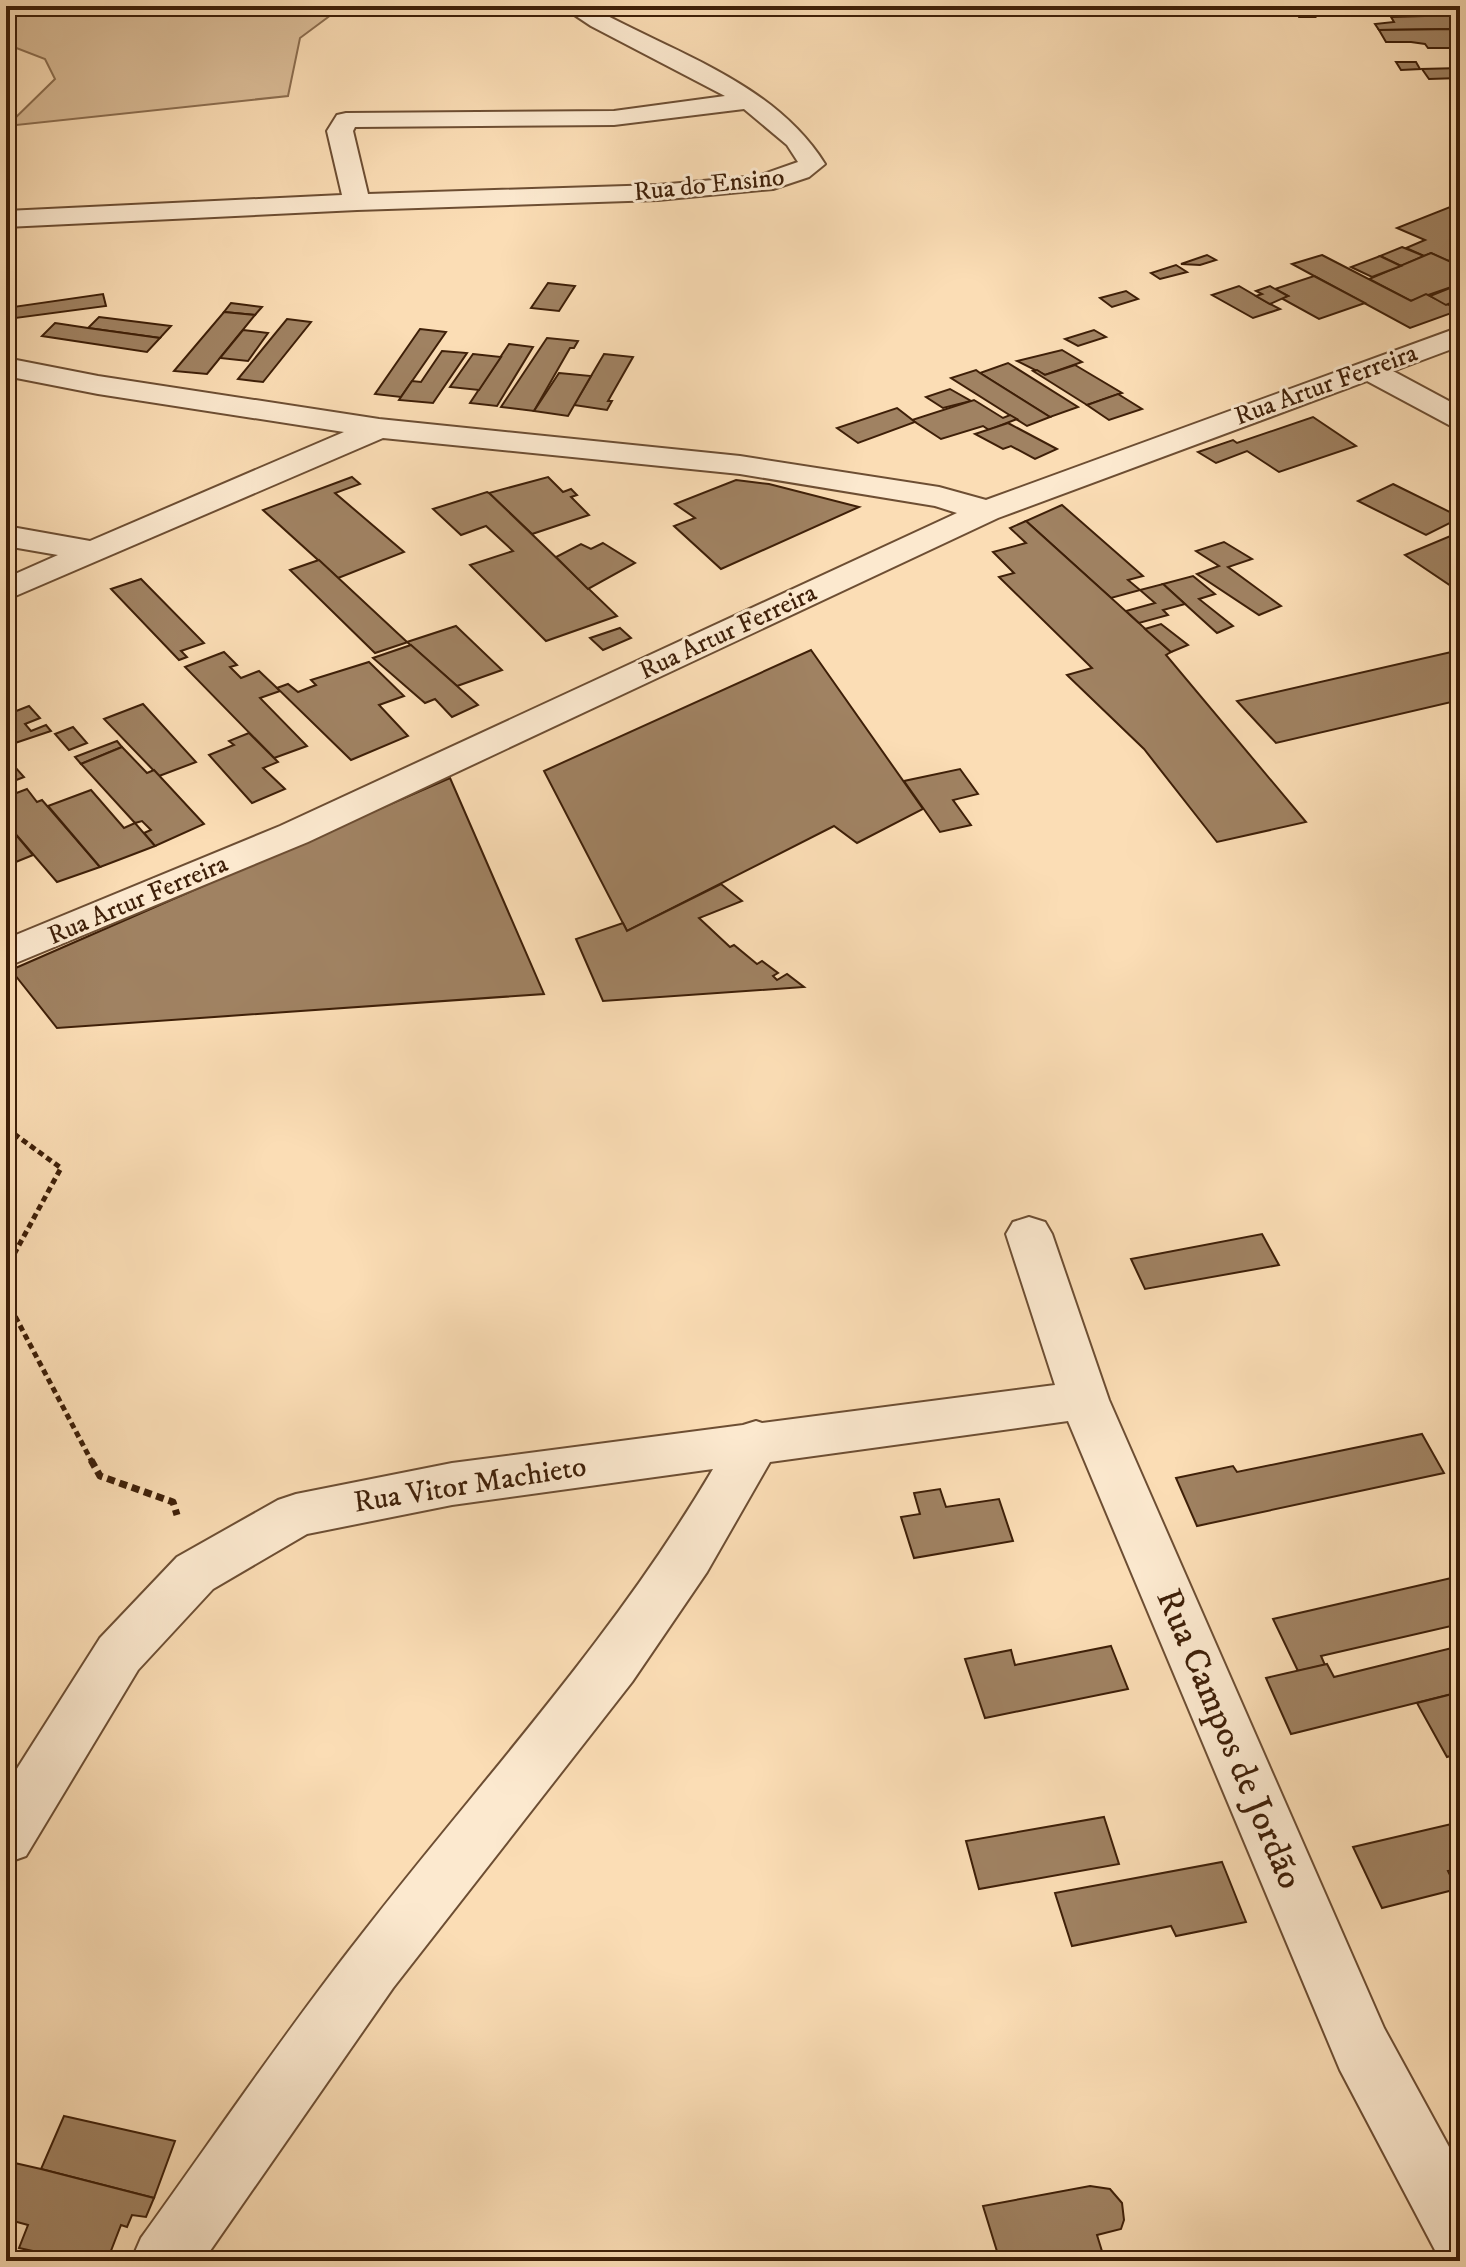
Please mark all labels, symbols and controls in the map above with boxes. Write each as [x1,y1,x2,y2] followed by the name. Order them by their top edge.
[632,161,786,209] street label: Rua do Ensino
[1230,337,1422,433] street label: Rua Artur Ferreira
[634,576,822,688] street label: Rua Artur Ferreira
[43,847,233,953] street label: Rua Artur Ferreira
[351,1448,589,1522] street label: Rua Vitor Machieto
[1145,1582,1313,1896] street label: Rua Campos de Jordão

